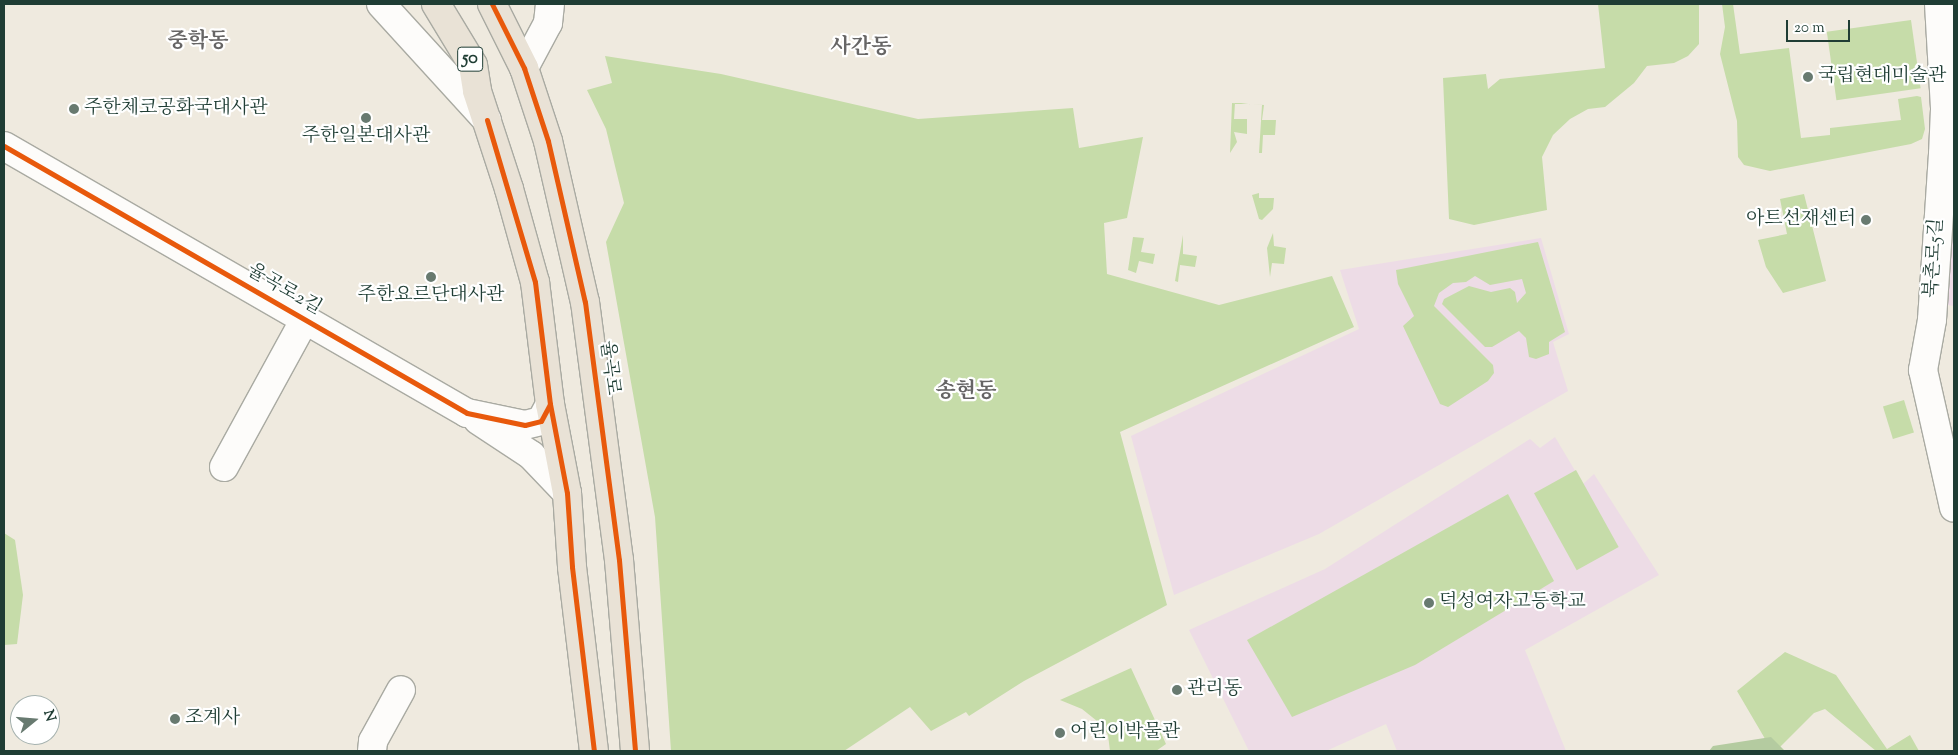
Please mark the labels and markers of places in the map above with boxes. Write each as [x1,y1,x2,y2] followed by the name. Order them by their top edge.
[1818,66,1946,88] place label: 국립현대미술관
[1802,71,1814,83] marker: 국립현대미술관
[84,98,268,120] place label: 주한체코공화국대사관
[68,103,80,115] marker: 주한체코공화국대사관
[360,112,372,124] marker: 주한일본대사관
[302,126,430,148] place label: 주한일본대사관
[1746,209,1856,231] place label: 아트선재센터
[1860,214,1872,226] marker: 아트선재센터
[425,271,437,283] marker: 주한요르단대사관
[358,285,504,307] place label: 주한요르단대사관
[1439,592,1586,614] place label: 덕성여자고등학교
[1423,597,1435,609] marker: 덕성여자고등학교
[1187,679,1242,701] place label: 관리동
[1171,684,1183,696] marker: 관리동
[185,708,240,730] place label: 조계사
[169,713,181,725] marker: 조계사
[1070,722,1180,744] place label: 어린이박물관
[1054,727,1066,739] marker: 어린이박물관

